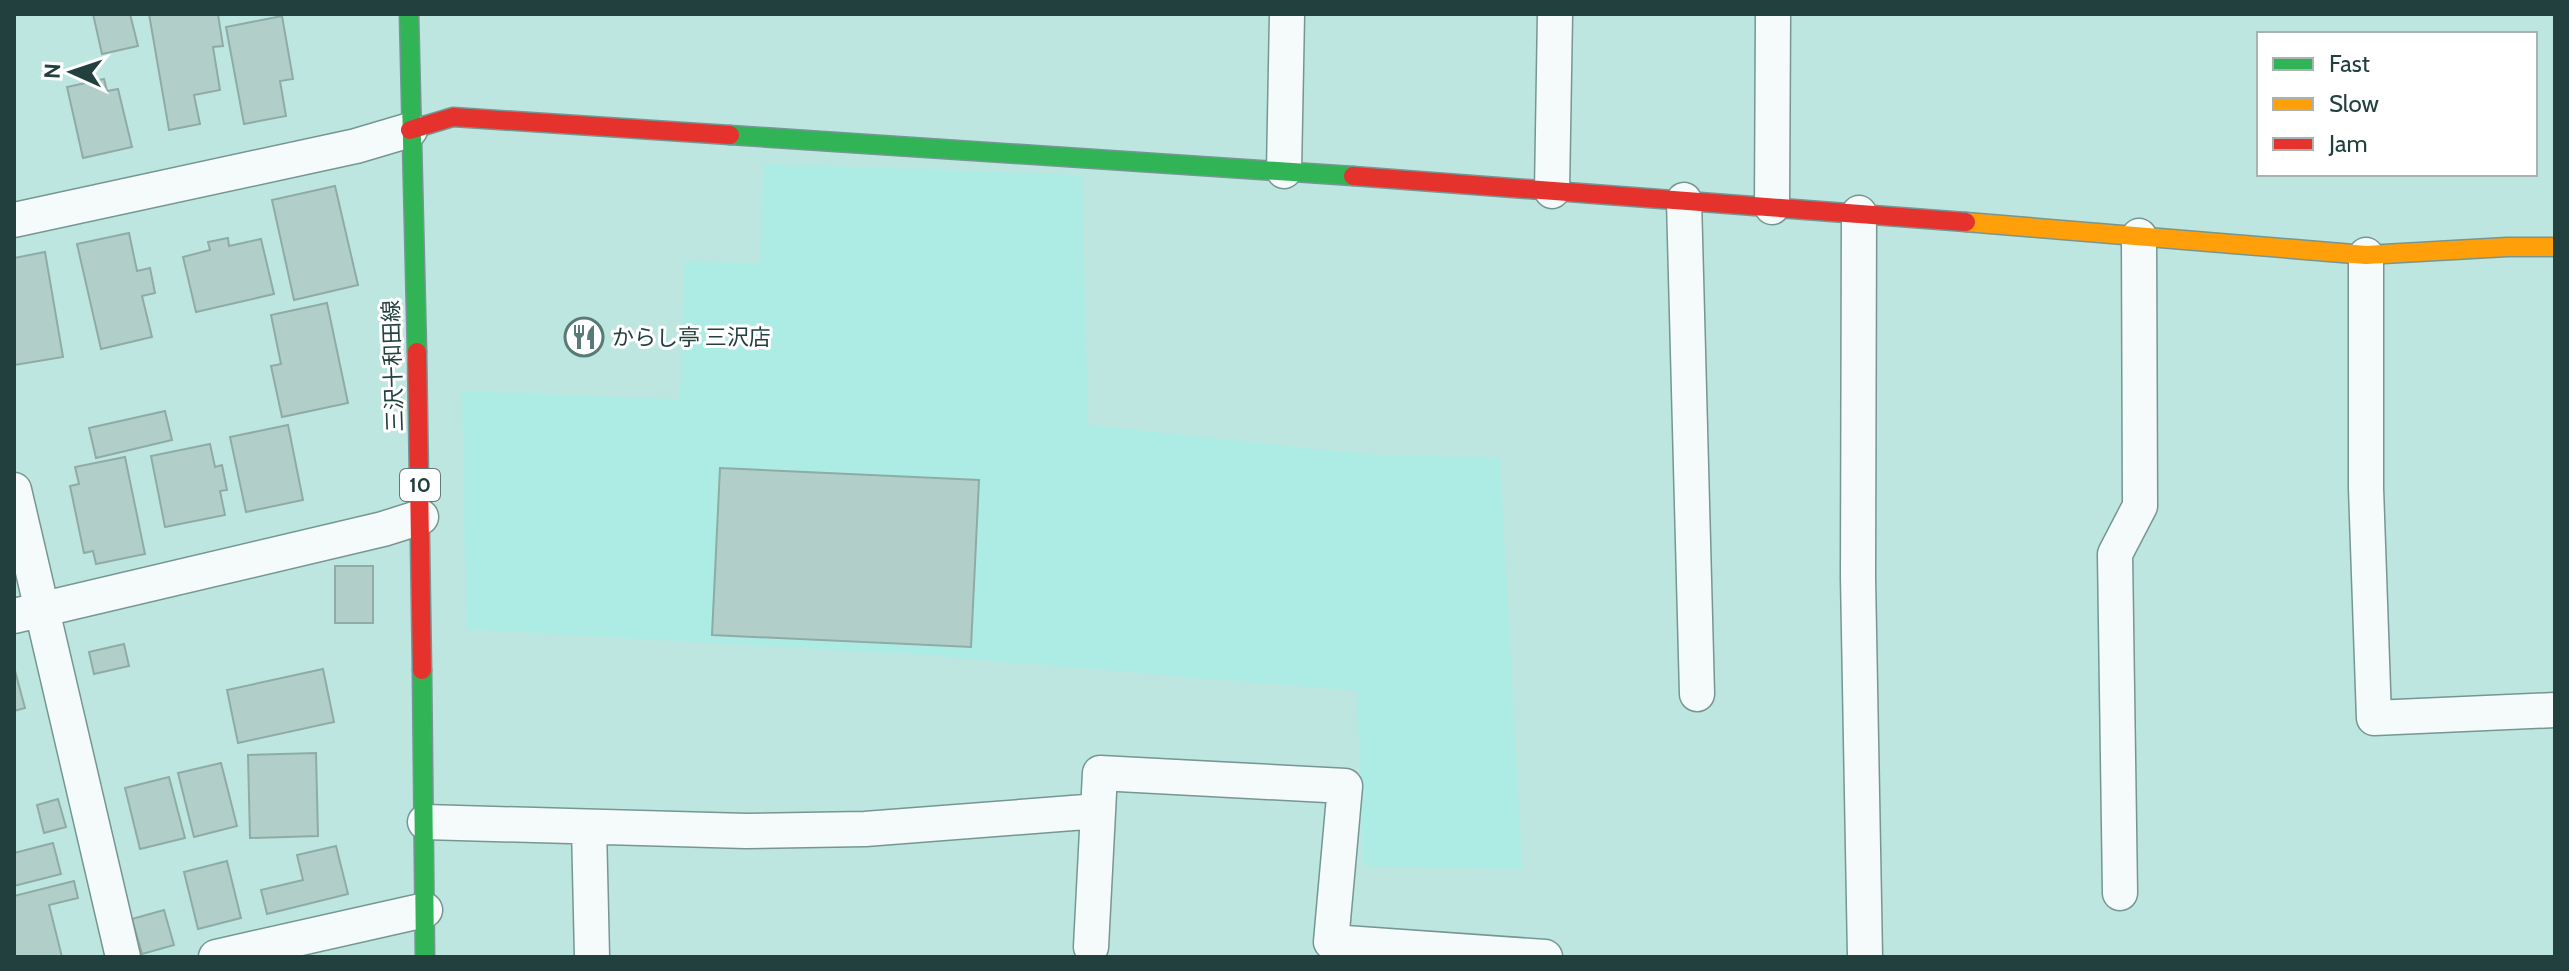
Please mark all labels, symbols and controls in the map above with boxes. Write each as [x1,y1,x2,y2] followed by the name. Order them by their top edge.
[32,32,112,112] north arrow
[2257,32,2537,176] legend
[2329,49,2370,78] text: Fast
[39,63,66,79] text: N
[2329,89,2379,118] text: Slow
[2328,129,2367,158] text: Jam
[377,300,409,432] street label: 三沢十和田線
[563,316,605,358] restaurant icon: からし亭 三沢店
[612,324,771,351] place label: からし亭 三沢店
[400,469,440,501] road number: 10

